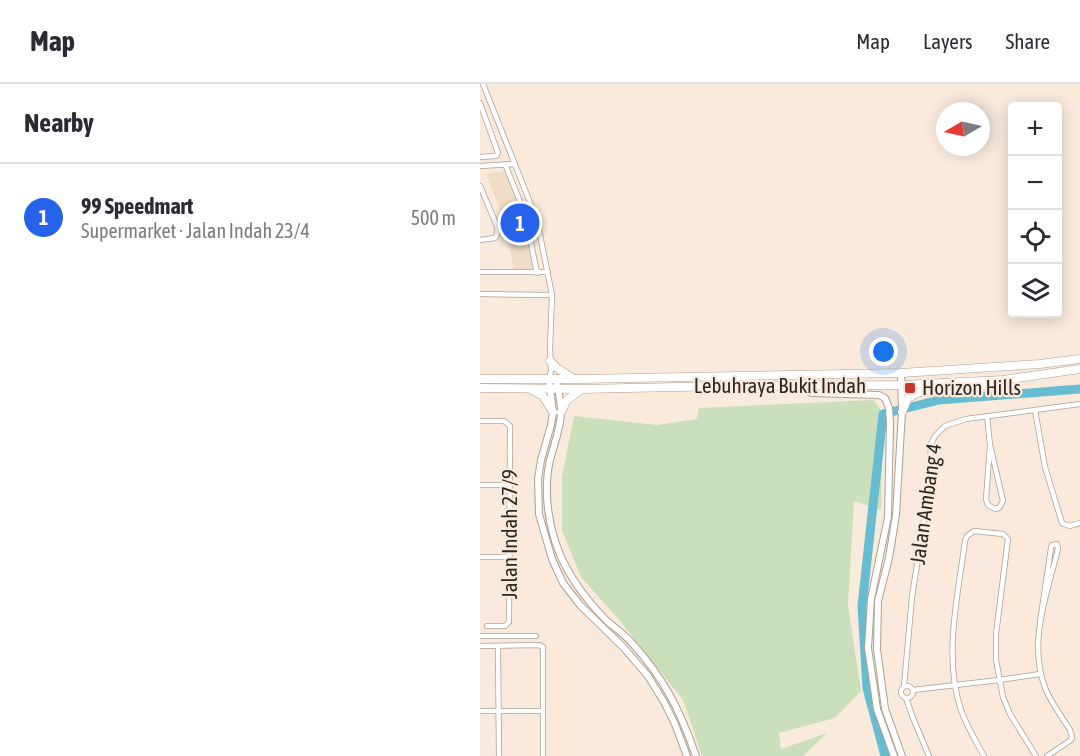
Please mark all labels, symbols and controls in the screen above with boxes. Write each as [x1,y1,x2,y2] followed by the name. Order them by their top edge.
[30,25,75,57] text: Map
[856,29,890,53] text: Map
[923,29,973,53] text: Layers
[1006,29,1050,53] text: Share
[936,102,990,156] north arrow
[1008,102,1062,318] map controls
[1008,102,1062,156] button: +
[24,108,94,138] text: Nearby
[1008,156,1062,210] button: −
[81,193,193,219] text: 99 Speedmart
[500,200,540,246] pin: 1
[39,206,48,229] text: 1
[411,206,456,229] text: 500 m
[1008,210,1062,264] button: locate
[81,219,310,242] text: Supermarket · Jalan Indah 23/4
[1008,264,1062,318] button: layers
[869,337,898,366] your location
[694,373,866,397] street label: Lebuhraya Bukit Indah
[922,375,1021,399] place label: Horizon Hills
[903,381,917,395] marker: Horizon Hills
[905,442,945,566] street label: Jalan Ambang 4
[497,469,521,599] street label: Jalan Indah 27/9

